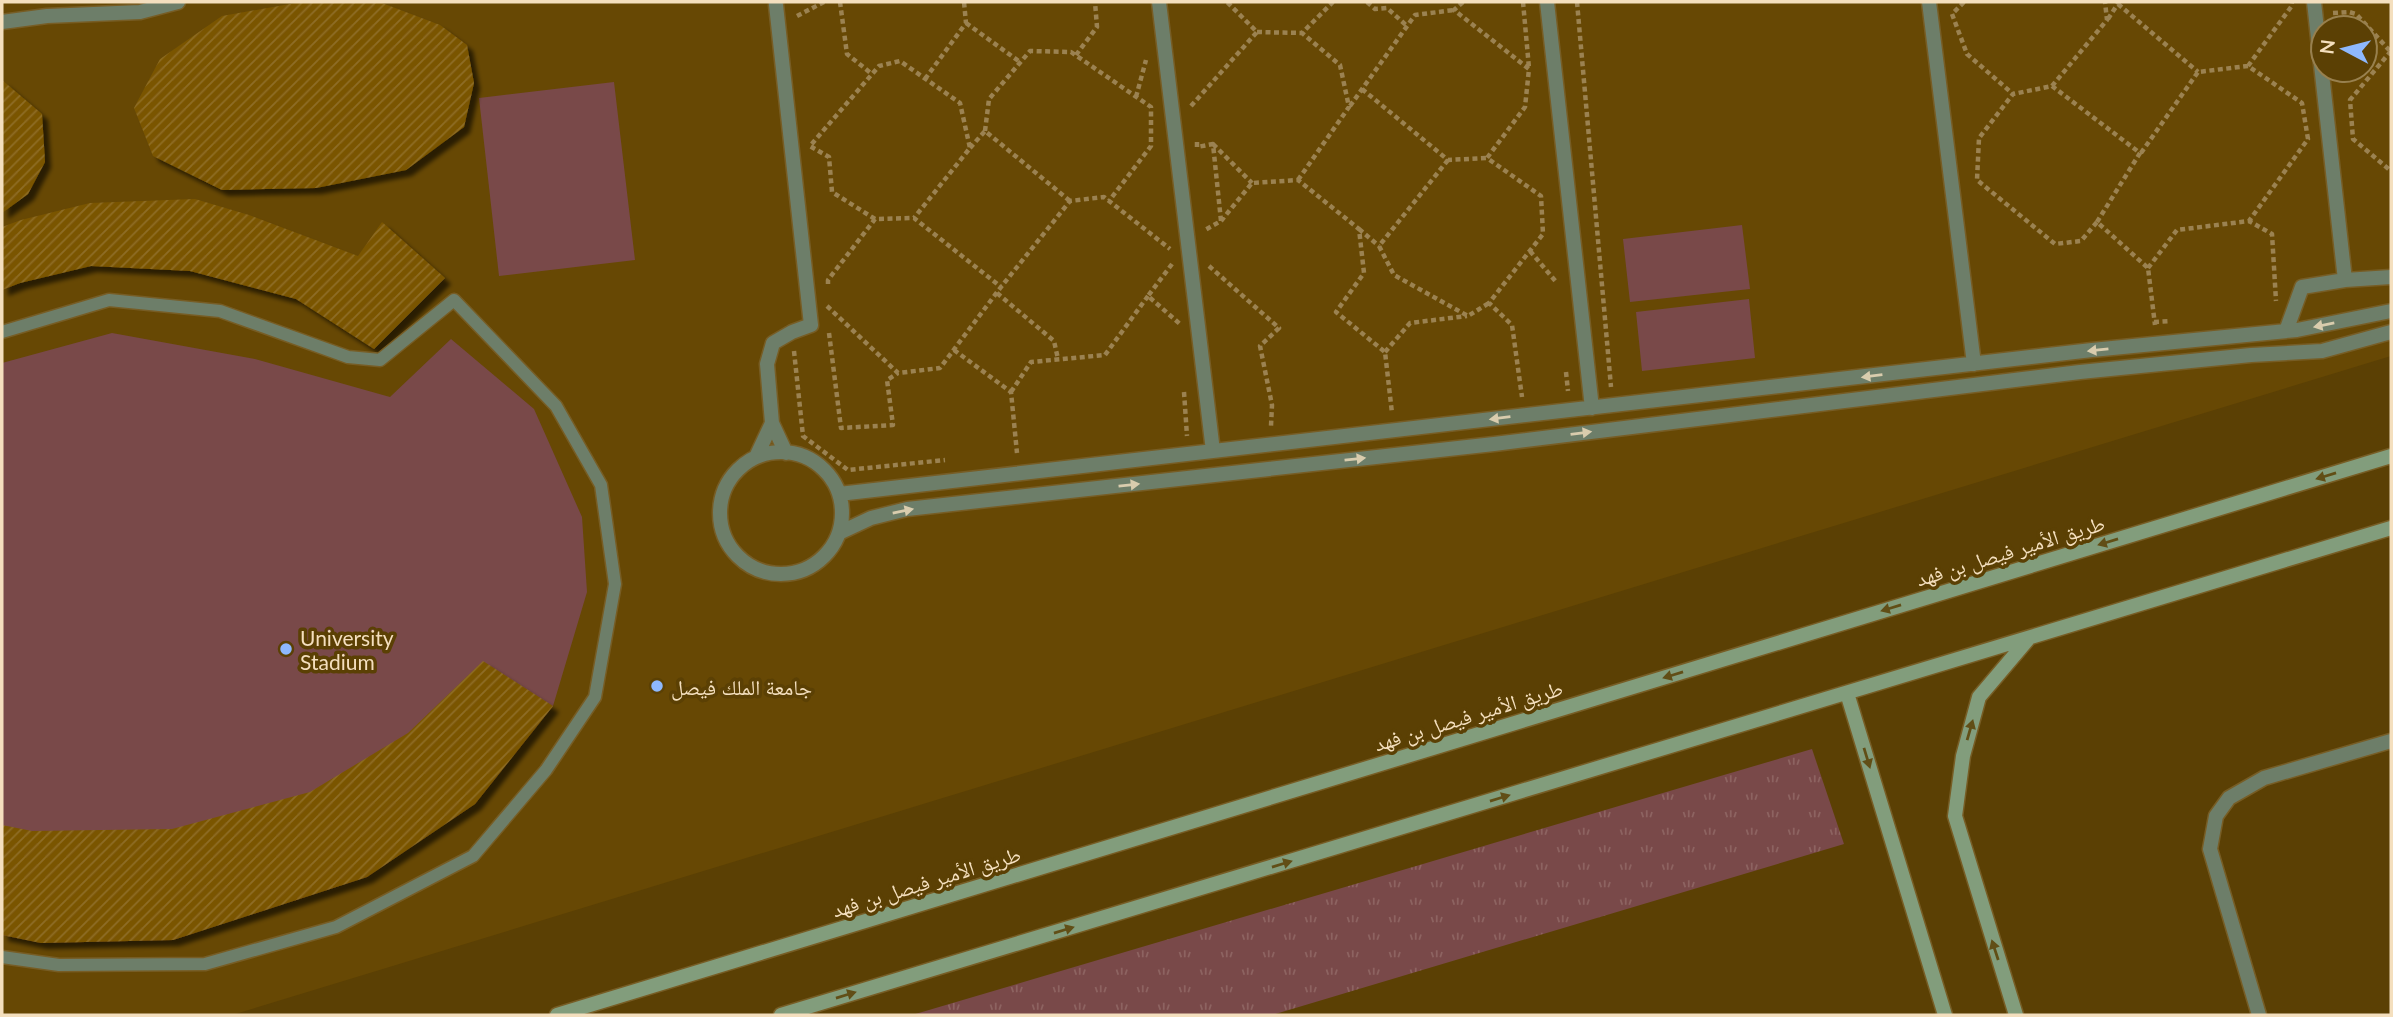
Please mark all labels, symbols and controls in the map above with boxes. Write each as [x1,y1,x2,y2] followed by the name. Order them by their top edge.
[2309,14,2379,84] north arrow
[2314,38,2339,56] text: N
[2313,319,2335,330] one-way arrow
[2087,344,2109,355] one-way arrow
[1861,370,1883,381] one-way arrow
[1489,413,1511,424] one-way arrow
[1570,428,1592,439] one-way arrow
[1344,454,1366,465] one-way arrow
[2315,471,2336,481] one-way arrow
[1118,479,1140,490] one-way arrow
[892,505,914,516] one-way arrow
[1913,509,2108,593] street label: طريق الأمير فيصل بن فهد
[2098,537,2119,548] one-way arrow
[1880,604,1901,614] one-way arrow
[300,625,394,674] place label: University Stadium
[278,641,294,657] marker: University Stadium
[1662,670,1683,680] one-way arrow
[671,674,812,701] place label: جامعة الملك فيصل
[1371,674,1566,758] street label: طريق الأمير فيصل بن فهد
[649,678,665,694] marker: جامعة الملك فيصل
[1965,719,1976,741] one-way arrow
[1862,748,1872,769] one-way arrow
[1489,792,1510,802] one-way arrow
[829,840,1024,924] street label: طريق الأمير فيصل بن فهد
[1272,858,1293,868] one-way arrow
[1054,924,1075,934] one-way arrow
[1990,940,2000,961] one-way arrow
[836,990,857,1000] one-way arrow

